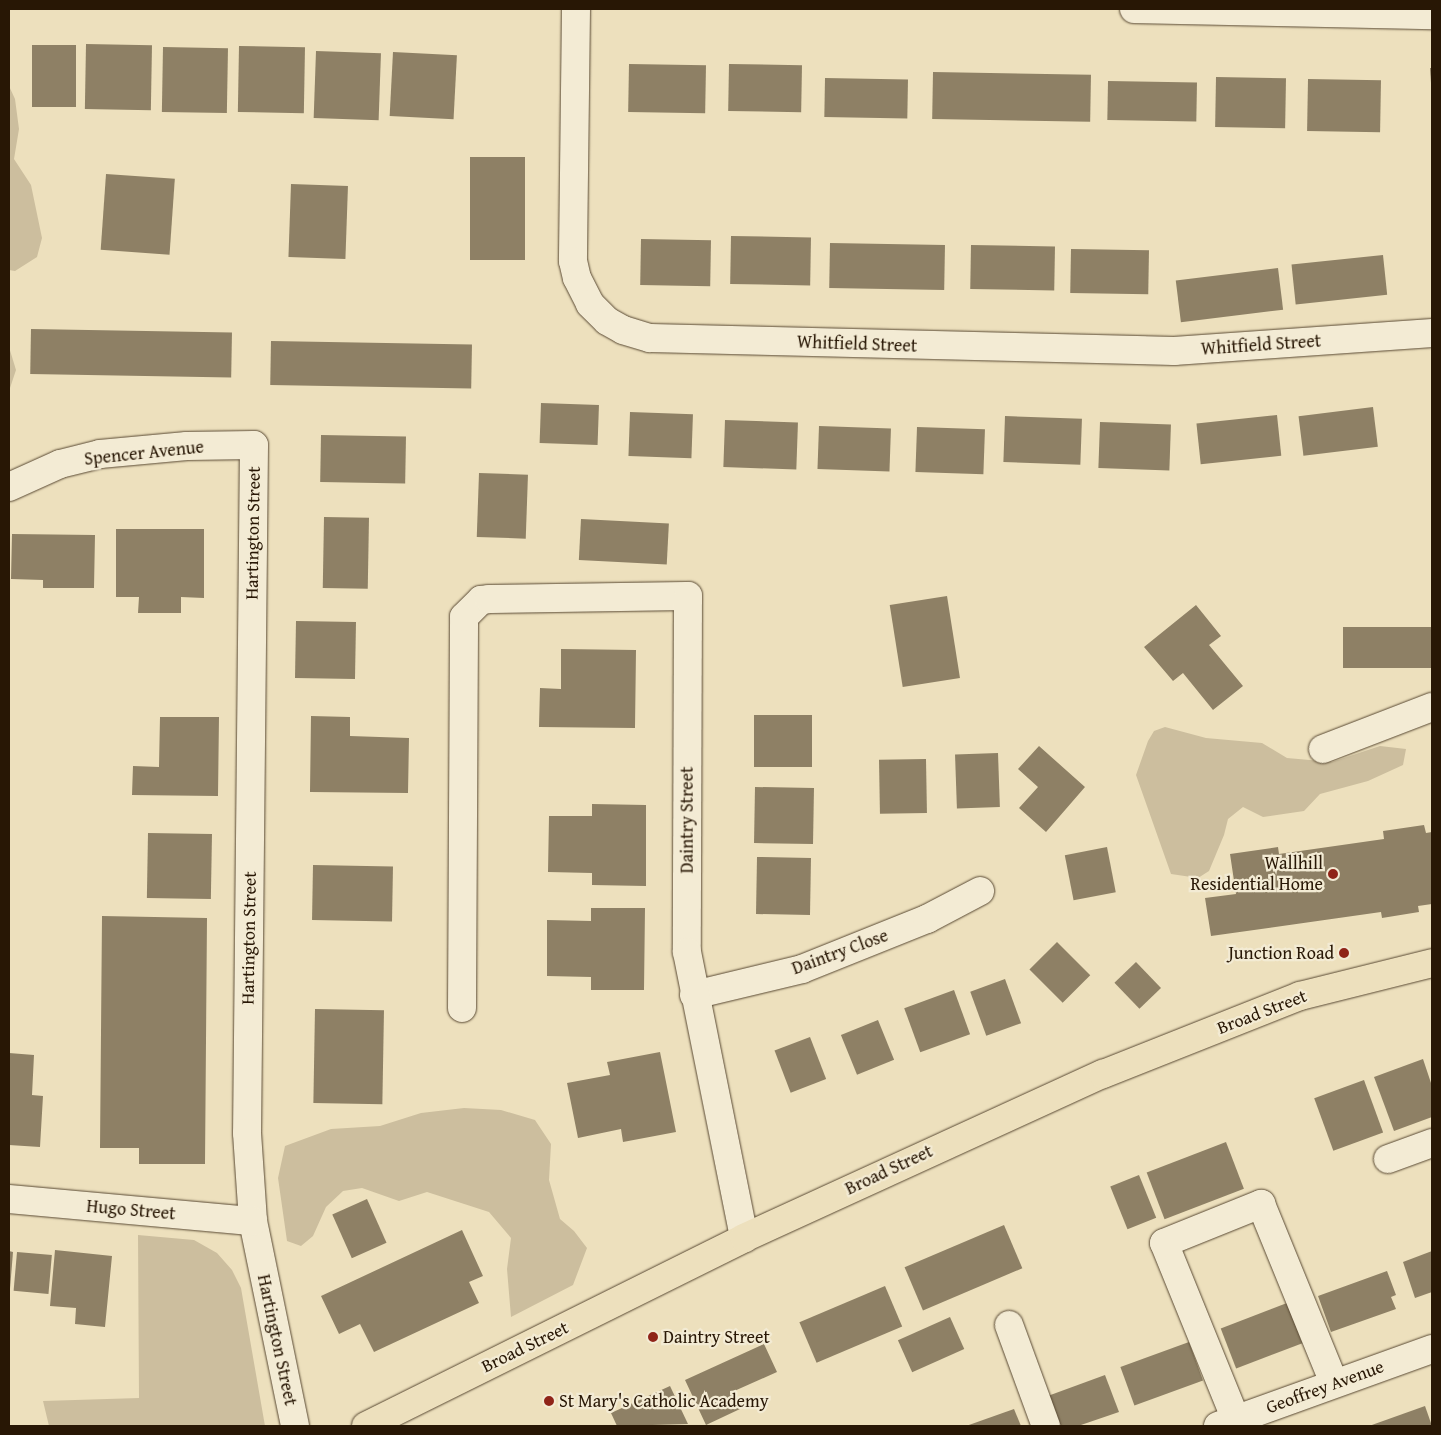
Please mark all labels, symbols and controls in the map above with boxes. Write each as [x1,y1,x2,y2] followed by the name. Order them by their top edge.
[1200,330,1322,360] street label: Whitfield Street
[797,331,917,357] street label: Whitfield Street
[83,436,205,470] street label: Spencer Avenue
[241,466,265,600] street label: Hartington Street
[676,767,698,873] street label: Daintry Street
[1191,853,1323,896] place label: Wallhill Residential Home
[1327,868,1339,880] marker: Wallhill Residential Home
[237,871,261,1005] street label: Hartington Street
[789,925,891,979] street label: Daintry Close
[1228,942,1334,964] place label: Junction Road
[1338,947,1350,959] marker: Junction Road
[1214,985,1310,1039] street label: Broad Street
[842,1140,936,1200] street label: Broad Street
[86,1195,176,1225] street label: Hugo Street
[253,1272,301,1408] street label: Hartington Street
[478,1317,572,1377] street label: Broad Street
[663,1326,770,1348] place label: Daintry Street
[647,1331,659,1343] marker: Daintry Street
[1263,1356,1387,1418] street label: Geoffrey Avenue
[559,1390,769,1412] place label: St Mary's Catholic Academy
[543,1395,555,1407] marker: St Mary's Catholic Academy

